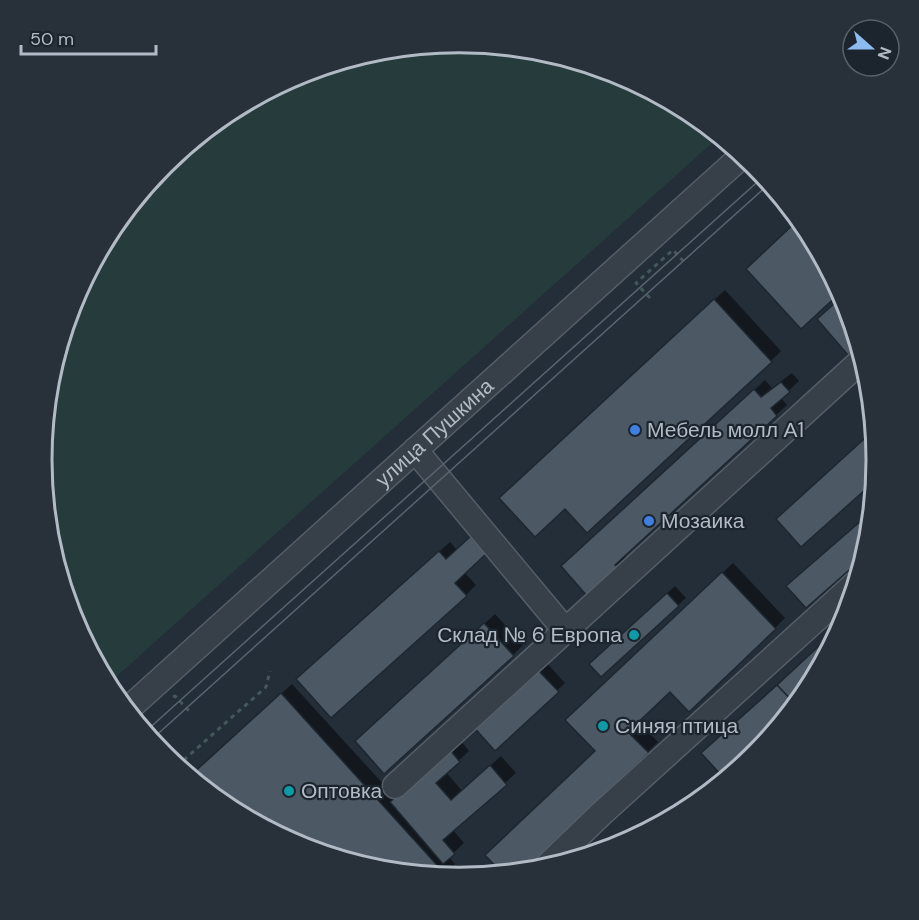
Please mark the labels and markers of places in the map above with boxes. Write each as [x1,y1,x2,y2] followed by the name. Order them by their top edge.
[647,416,804,444] place label: Мебель молл А1
[628,423,642,437] marker: Мебель молл А1
[661,507,745,535] place label: Мозаика
[642,514,656,528] marker: Мозаика
[437,621,622,649] place label: Склад № 6 Европа
[627,628,641,642] marker: Склад № 6 Европа
[615,712,739,740] place label: Синяя птица
[596,719,610,733] marker: Синяя птица
[301,777,383,805] place label: Оптовка
[282,784,296,798] marker: Оптовка

